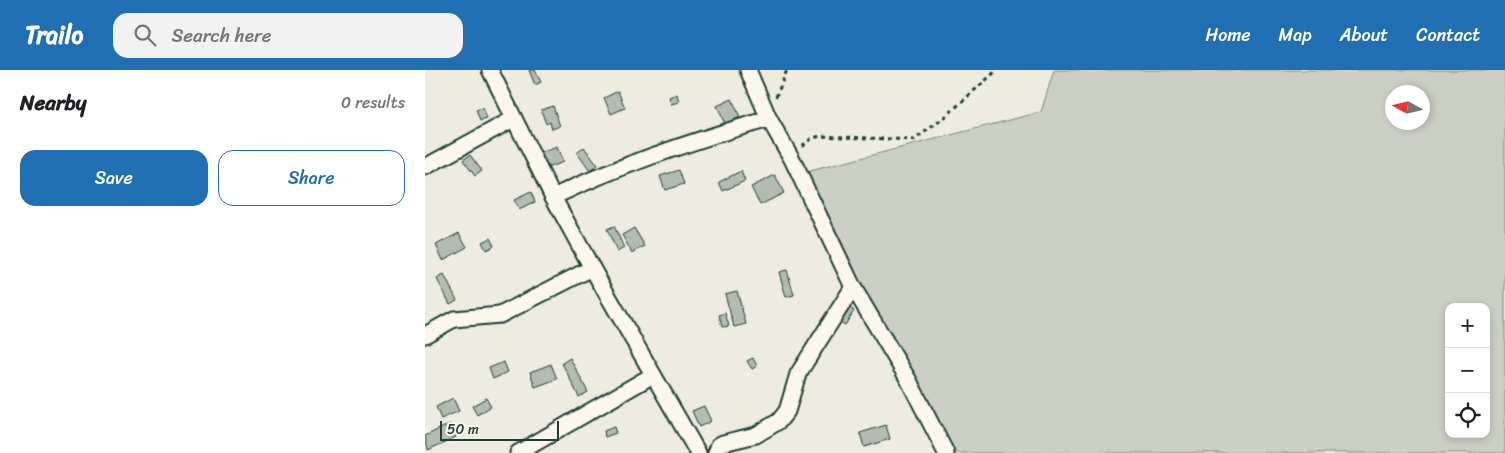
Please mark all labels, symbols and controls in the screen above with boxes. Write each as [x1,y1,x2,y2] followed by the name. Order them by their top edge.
[113,13,463,58] search box
[25,14,83,56] text: Trailo
[171,19,272,52] text: Search here
[1206,19,1251,51] text: Home
[1279,19,1312,51] text: Map
[1340,19,1388,51] text: About
[1416,19,1480,51] text: Contact
[131,21,159,49] icon: search
[20,84,86,122] text: Nearby
[1385,85,1430,130] north arrow
[341,88,405,117] text: 0 results
[20,150,208,206] button: Save
[218,150,405,206] button: Share
[1445,303,1490,438] map controls
[1445,303,1490,348] button: +
[1445,348,1490,393] button: −
[1445,393,1490,438] button: locate
[447,417,479,442] text: 50 m
[440,418,559,441] scale bar

